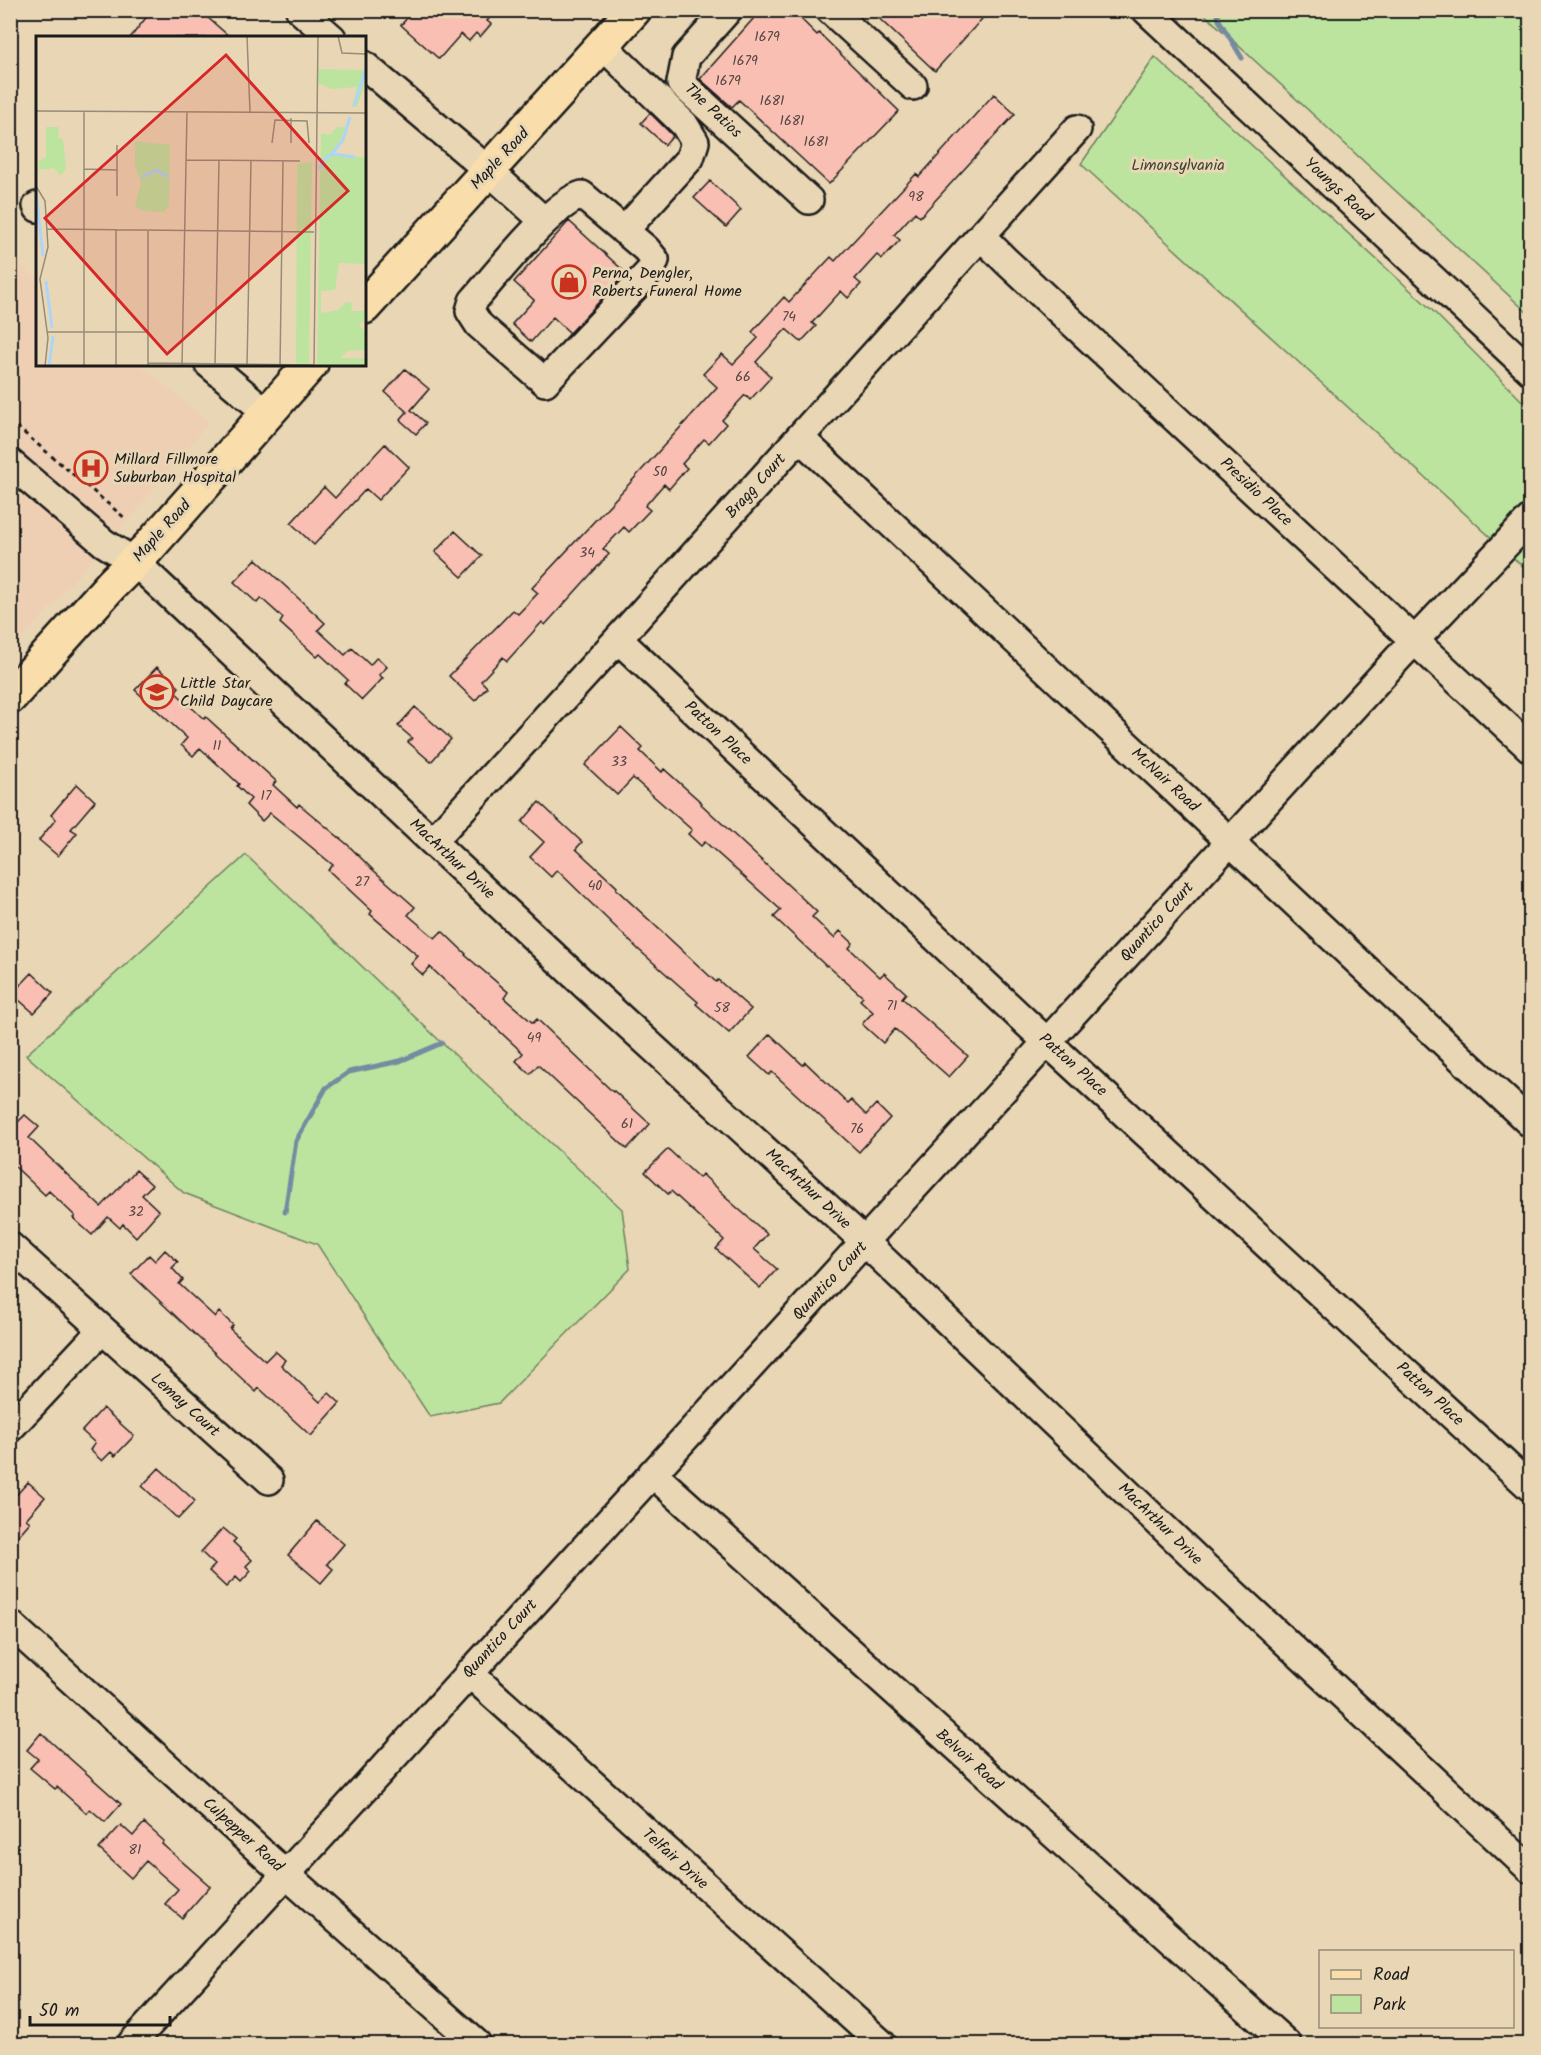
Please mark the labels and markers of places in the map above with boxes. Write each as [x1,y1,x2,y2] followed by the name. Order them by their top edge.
[592,261,742,304] place label: Perna, Dengler, Roberts Funeral Home
[551,264,587,300] shop icon: Perna, Dengler, Roberts Funeral Home
[114,447,236,490] place label: Millard Fillmore Suburban Hospital
[73,450,109,486] hospital icon: Millard Fillmore Suburban Hospital
[180,671,273,714] place label: Little Star Child Daycare
[139,674,175,710] school or university icon: Little Star Child Daycare

